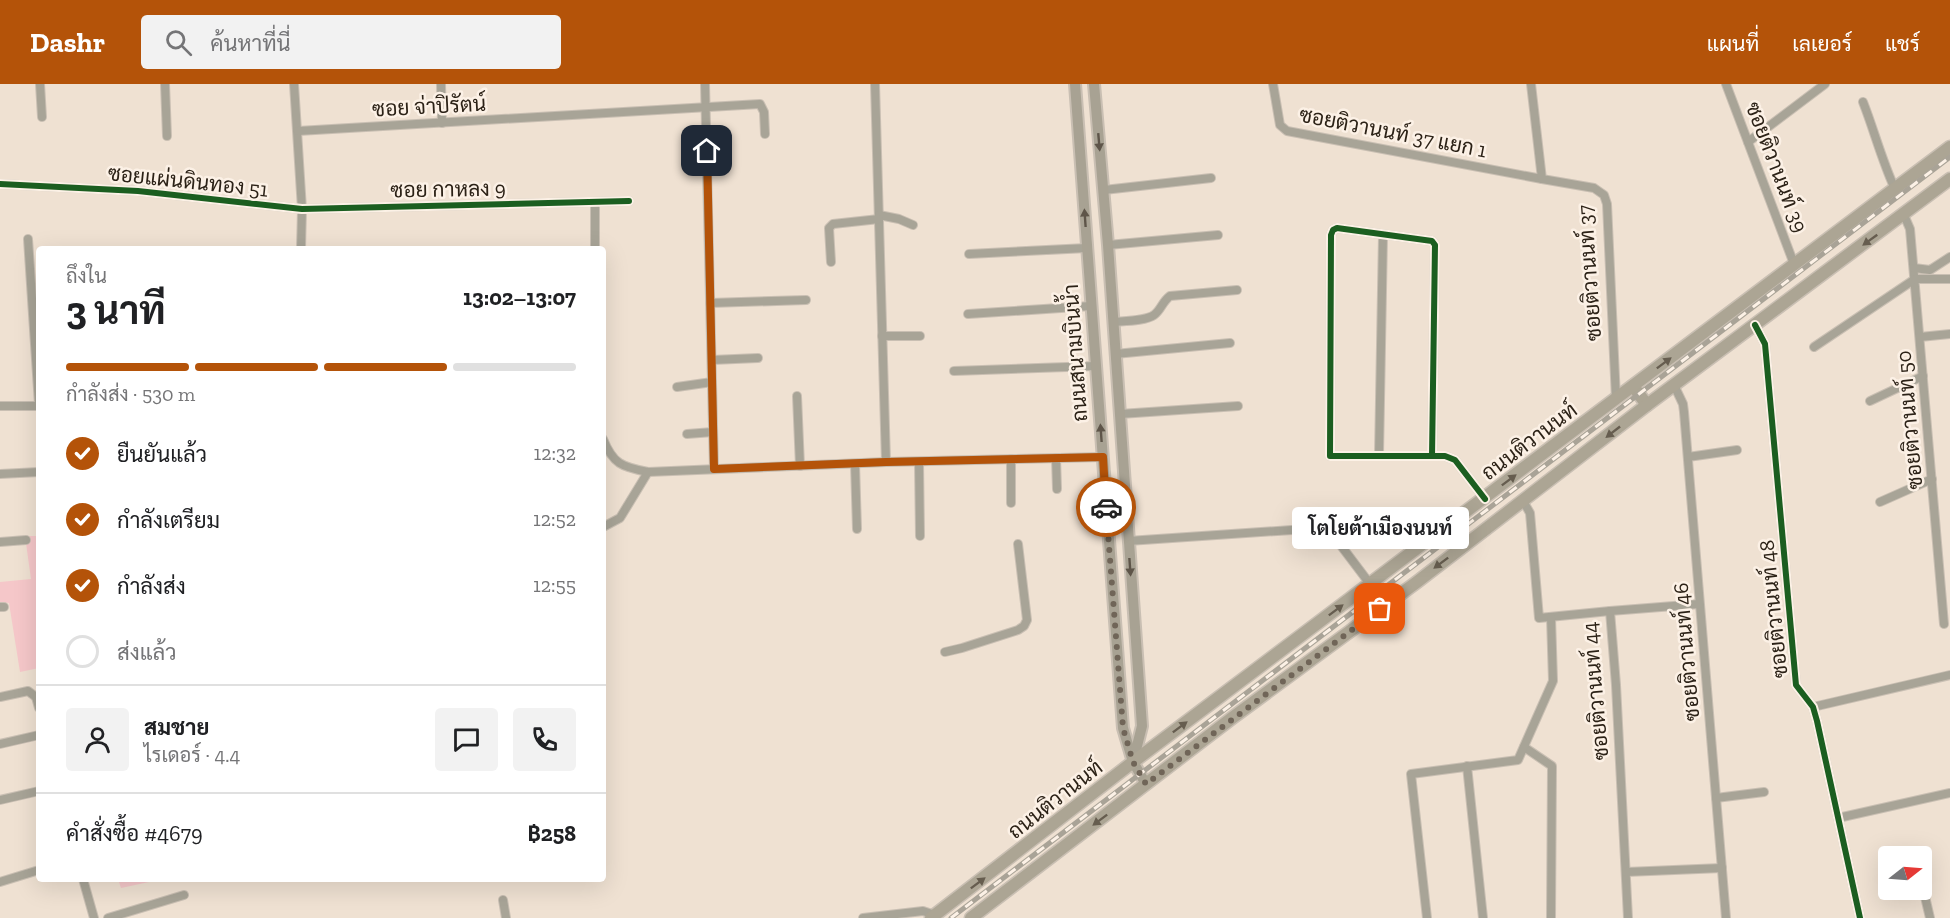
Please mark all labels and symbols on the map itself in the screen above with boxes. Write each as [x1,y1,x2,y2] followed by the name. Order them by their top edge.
[371,90,487,121] street label: ซอย จ่าปิรัตน์
[1741,98,1814,236] street label: ซอยติวานนท์ 39
[1297,101,1489,162] street label: ซอยติวานนท์ 37 แยก 1
[681,125,732,176] pin
[1095,133,1104,152] one-way arrow
[107,160,269,202] street label: ซอยแผ่นดินทอง 51
[390,175,506,203] street label: ซอย กาหลง 9
[1571,204,1606,342] street label: ซอยติวานนท์ 37
[1080,208,1089,227] one-way arrow
[1862,233,1877,245] one-way arrow
[1053,283,1092,423] street label: ถนนสนามบินน้ำ
[1889,350,1928,490] street label: ซอยติวานนท์ 50
[1656,356,1672,369] one-way arrow
[1476,396,1582,485] street label: ถนนติวานนท์
[1096,423,1106,442] one-way arrow
[1605,425,1620,437] one-way arrow
[1501,475,1516,487] one-way arrow
[1076,477,1136,537] courier
[1292,507,1468,549] callout: โตโยต้าเมืองนนท์
[1752,539,1793,679] street label: ซอยติวานนท์ 48
[1434,557,1449,569] one-way arrow
[1125,558,1135,577] one-way arrow
[1667,582,1704,722] street label: ซอยติวานนท์ 46
[1354,583,1405,634] pin
[1327,604,1343,616] one-way arrow
[1575,621,1614,761] street label: ซอยติวานนท์ 44
[1171,721,1187,733] one-way arrow
[1002,754,1107,844] street label: ถนนติวานนท์
[1092,813,1107,825] one-way arrow
[1878,846,1932,900] north arrow
[969,877,985,889] one-way arrow

